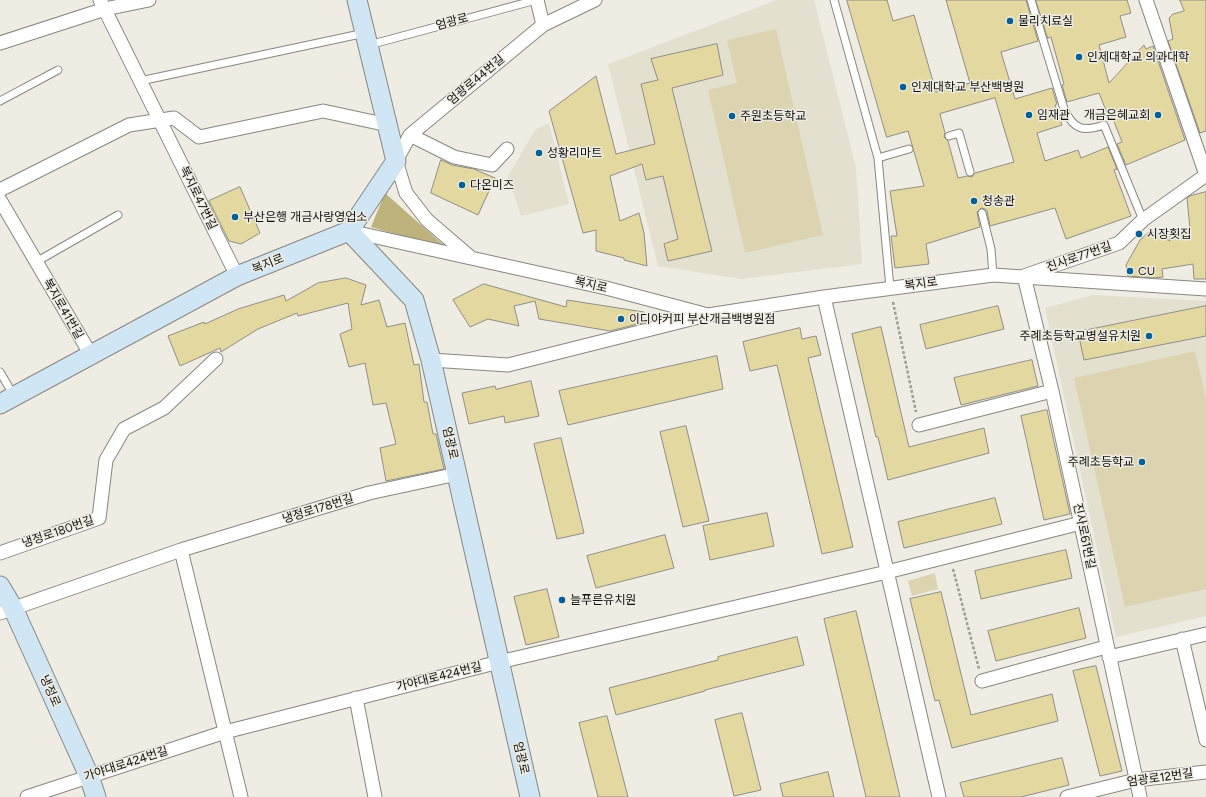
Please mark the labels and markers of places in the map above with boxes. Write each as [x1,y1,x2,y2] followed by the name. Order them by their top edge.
[1018,14,1073,28] place label: 물리치료실
[1005,16,1015,26] marker: 물리치료실
[1087,50,1189,64] place label: 인제대학교 의과대학
[1074,52,1084,62] marker: 인제대학교 의과대학
[911,80,1024,94] place label: 인제대학교 부산백병원
[898,82,908,92] marker: 인제대학교 부산백병원
[1037,108,1070,122] place label: 임재관
[1084,108,1150,122] place label: 개금은혜교회
[740,109,806,123] place label: 주원초등학교
[1024,110,1034,120] marker: 임재관
[1153,110,1163,120] marker: 개금은혜교회
[727,111,737,121] marker: 주원초등학교
[547,146,602,160] place label: 성황리마트
[534,148,544,158] marker: 성황리마트
[470,178,514,192] place label: 다온미즈
[457,180,467,190] marker: 다온미즈
[982,194,1015,208] place label: 청송관
[969,196,979,206] marker: 청송관
[243,210,367,224] place label: 부산은행 개금사랑영업소
[230,212,240,222] marker: 부산은행 개금사랑영업소
[1147,227,1191,241] place label: 시장횟집
[1134,229,1144,239] marker: 시장횟집
[1138,264,1155,278] place label: CU
[1125,266,1135,276] marker: CU
[629,312,775,326] place label: 이디야커피 부산개금백병원점
[616,314,626,324] marker: 이디야커피 부산개금백병원점
[1020,329,1141,343] place label: 주례초등학교병설유치원
[1144,331,1154,341] marker: 주례초등학교병설유치원
[1068,455,1134,469] place label: 주례초등학교
[1137,457,1147,467] marker: 주례초등학교
[570,593,636,607] place label: 늘푸른유치원
[557,595,567,605] marker: 늘푸른유치원

